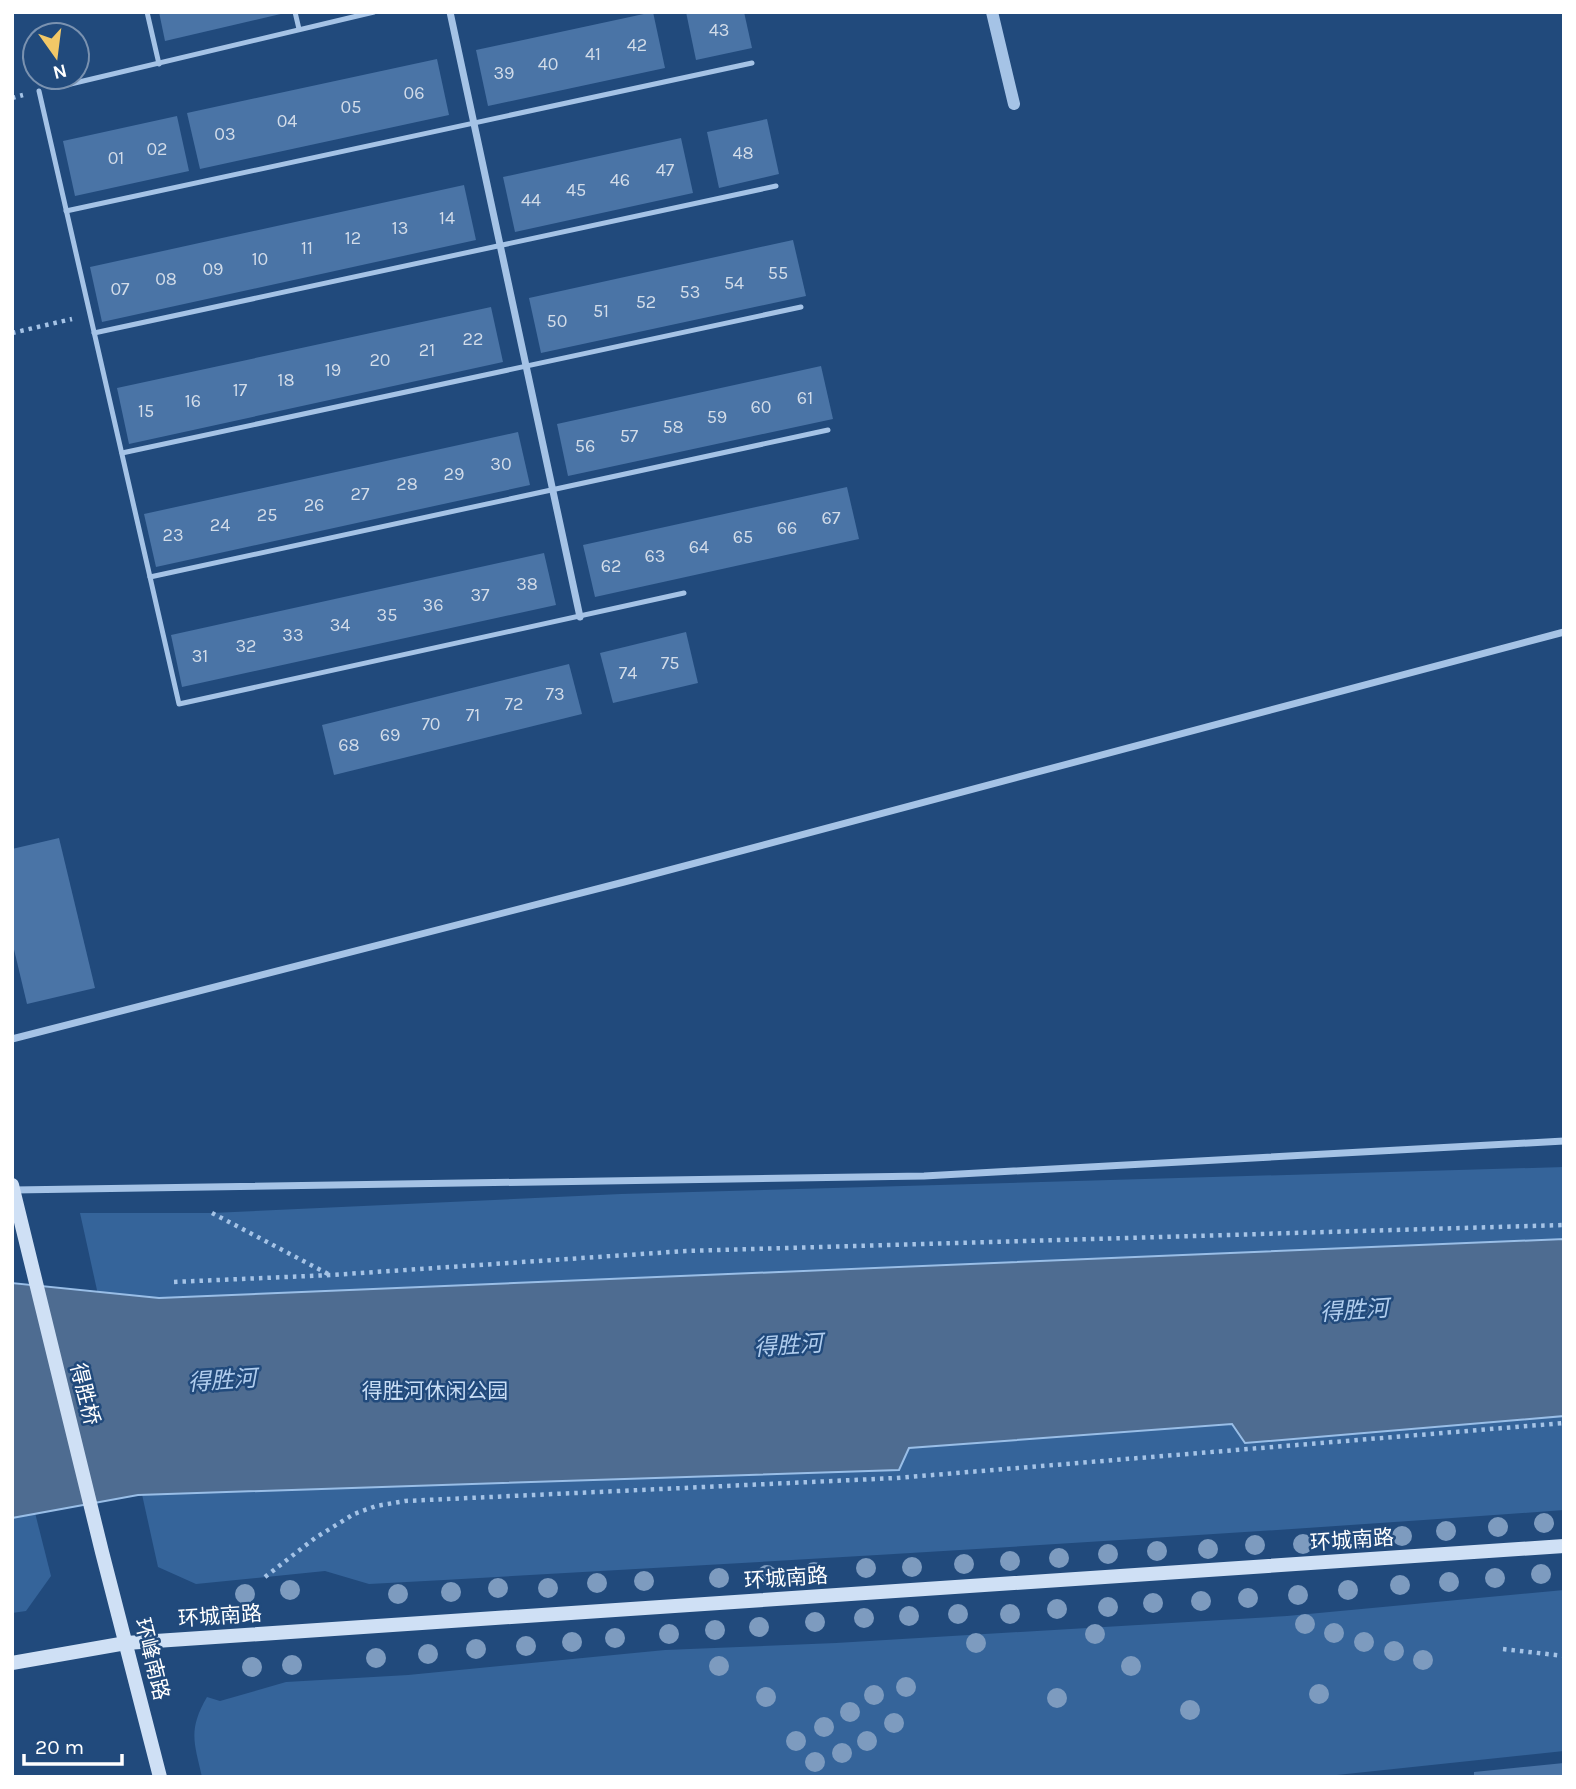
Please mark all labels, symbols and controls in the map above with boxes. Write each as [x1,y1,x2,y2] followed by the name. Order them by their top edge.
[709,19,729,41] house number: 43
[21,21,91,91] north arrow
[627,34,647,56] house number: 42
[585,43,601,65] house number: 41
[538,53,558,75] house number: 40
[51,59,69,84] text: N
[493,62,515,84] house number: 39
[404,82,425,104] house number: 06
[341,96,361,118] house number: 05
[277,110,297,132] house number: 04
[214,123,236,145] house number: 03
[146,138,168,160] house number: 02
[732,142,754,164] house number: 48
[108,147,124,169] house number: 01
[656,159,675,181] house number: 47
[610,169,630,191] house number: 46
[566,179,586,201] house number: 45
[521,189,541,211] house number: 44
[439,207,455,229] house number: 14
[392,217,408,239] house number: 13
[345,227,361,249] house number: 12
[301,237,313,259] house number: 11
[252,248,268,270] house number: 10
[202,258,224,280] house number: 09
[768,262,788,284] house number: 55
[155,268,177,290] house number: 08
[724,272,744,294] house number: 54
[110,278,130,300] house number: 07
[680,281,700,303] house number: 53
[636,291,656,313] house number: 52
[593,300,609,322] house number: 51
[547,310,567,332] house number: 50
[463,328,483,350] house number: 22
[419,339,435,361] house number: 21
[369,349,391,371] house number: 20
[325,359,341,381] house number: 19
[277,369,295,391] house number: 18
[233,379,248,401] house number: 17
[797,387,813,409] house number: 61
[185,390,201,412] house number: 16
[751,396,772,418] house number: 60
[138,400,154,422] house number: 15
[707,406,727,428] house number: 59
[662,416,684,438] house number: 58
[620,425,639,447] house number: 57
[575,435,595,457] house number: 56
[490,453,512,475] house number: 30
[444,463,464,485] house number: 29
[396,473,418,495] house number: 28
[351,483,370,505] house number: 27
[304,494,324,516] house number: 26
[257,504,277,526] house number: 25
[822,507,841,529] house number: 67
[210,514,230,536] house number: 24
[777,517,797,539] house number: 66
[162,524,184,546] house number: 23
[733,526,753,548] house number: 65
[689,536,709,558] house number: 64
[645,545,665,567] house number: 63
[601,555,621,577] house number: 62
[516,573,538,595] house number: 38
[470,584,490,606] house number: 37
[423,594,443,616] house number: 36
[377,604,397,626] house number: 35
[330,614,350,636] house number: 34
[282,624,304,646] house number: 33
[235,635,257,657] house number: 32
[192,645,208,667] house number: 31
[661,652,679,674] house number: 75
[619,662,637,684] house number: 74
[545,683,565,705] house number: 73
[505,693,523,715] house number: 72
[466,704,480,726] house number: 71
[421,713,441,735] house number: 70
[380,724,400,746] house number: 69
[338,734,360,756] house number: 68
[1319,1294,1393,1326] water label: 得胜河
[753,1329,827,1361] water label: 得胜河
[66,1361,104,1427] street label: 得胜桥
[187,1364,261,1396] water label: 得胜河
[362,1379,509,1403] park label: 得胜河休闲公园
[1309,1525,1395,1555] street label: 环城南路
[743,1563,829,1593] street label: 环城南路
[177,1601,263,1631] street label: 环城南路
[130,1615,174,1703] street label: 环峰南路
[24,1722,122,1766] scale bar
[35,1735,84,1759] text: 20 m

